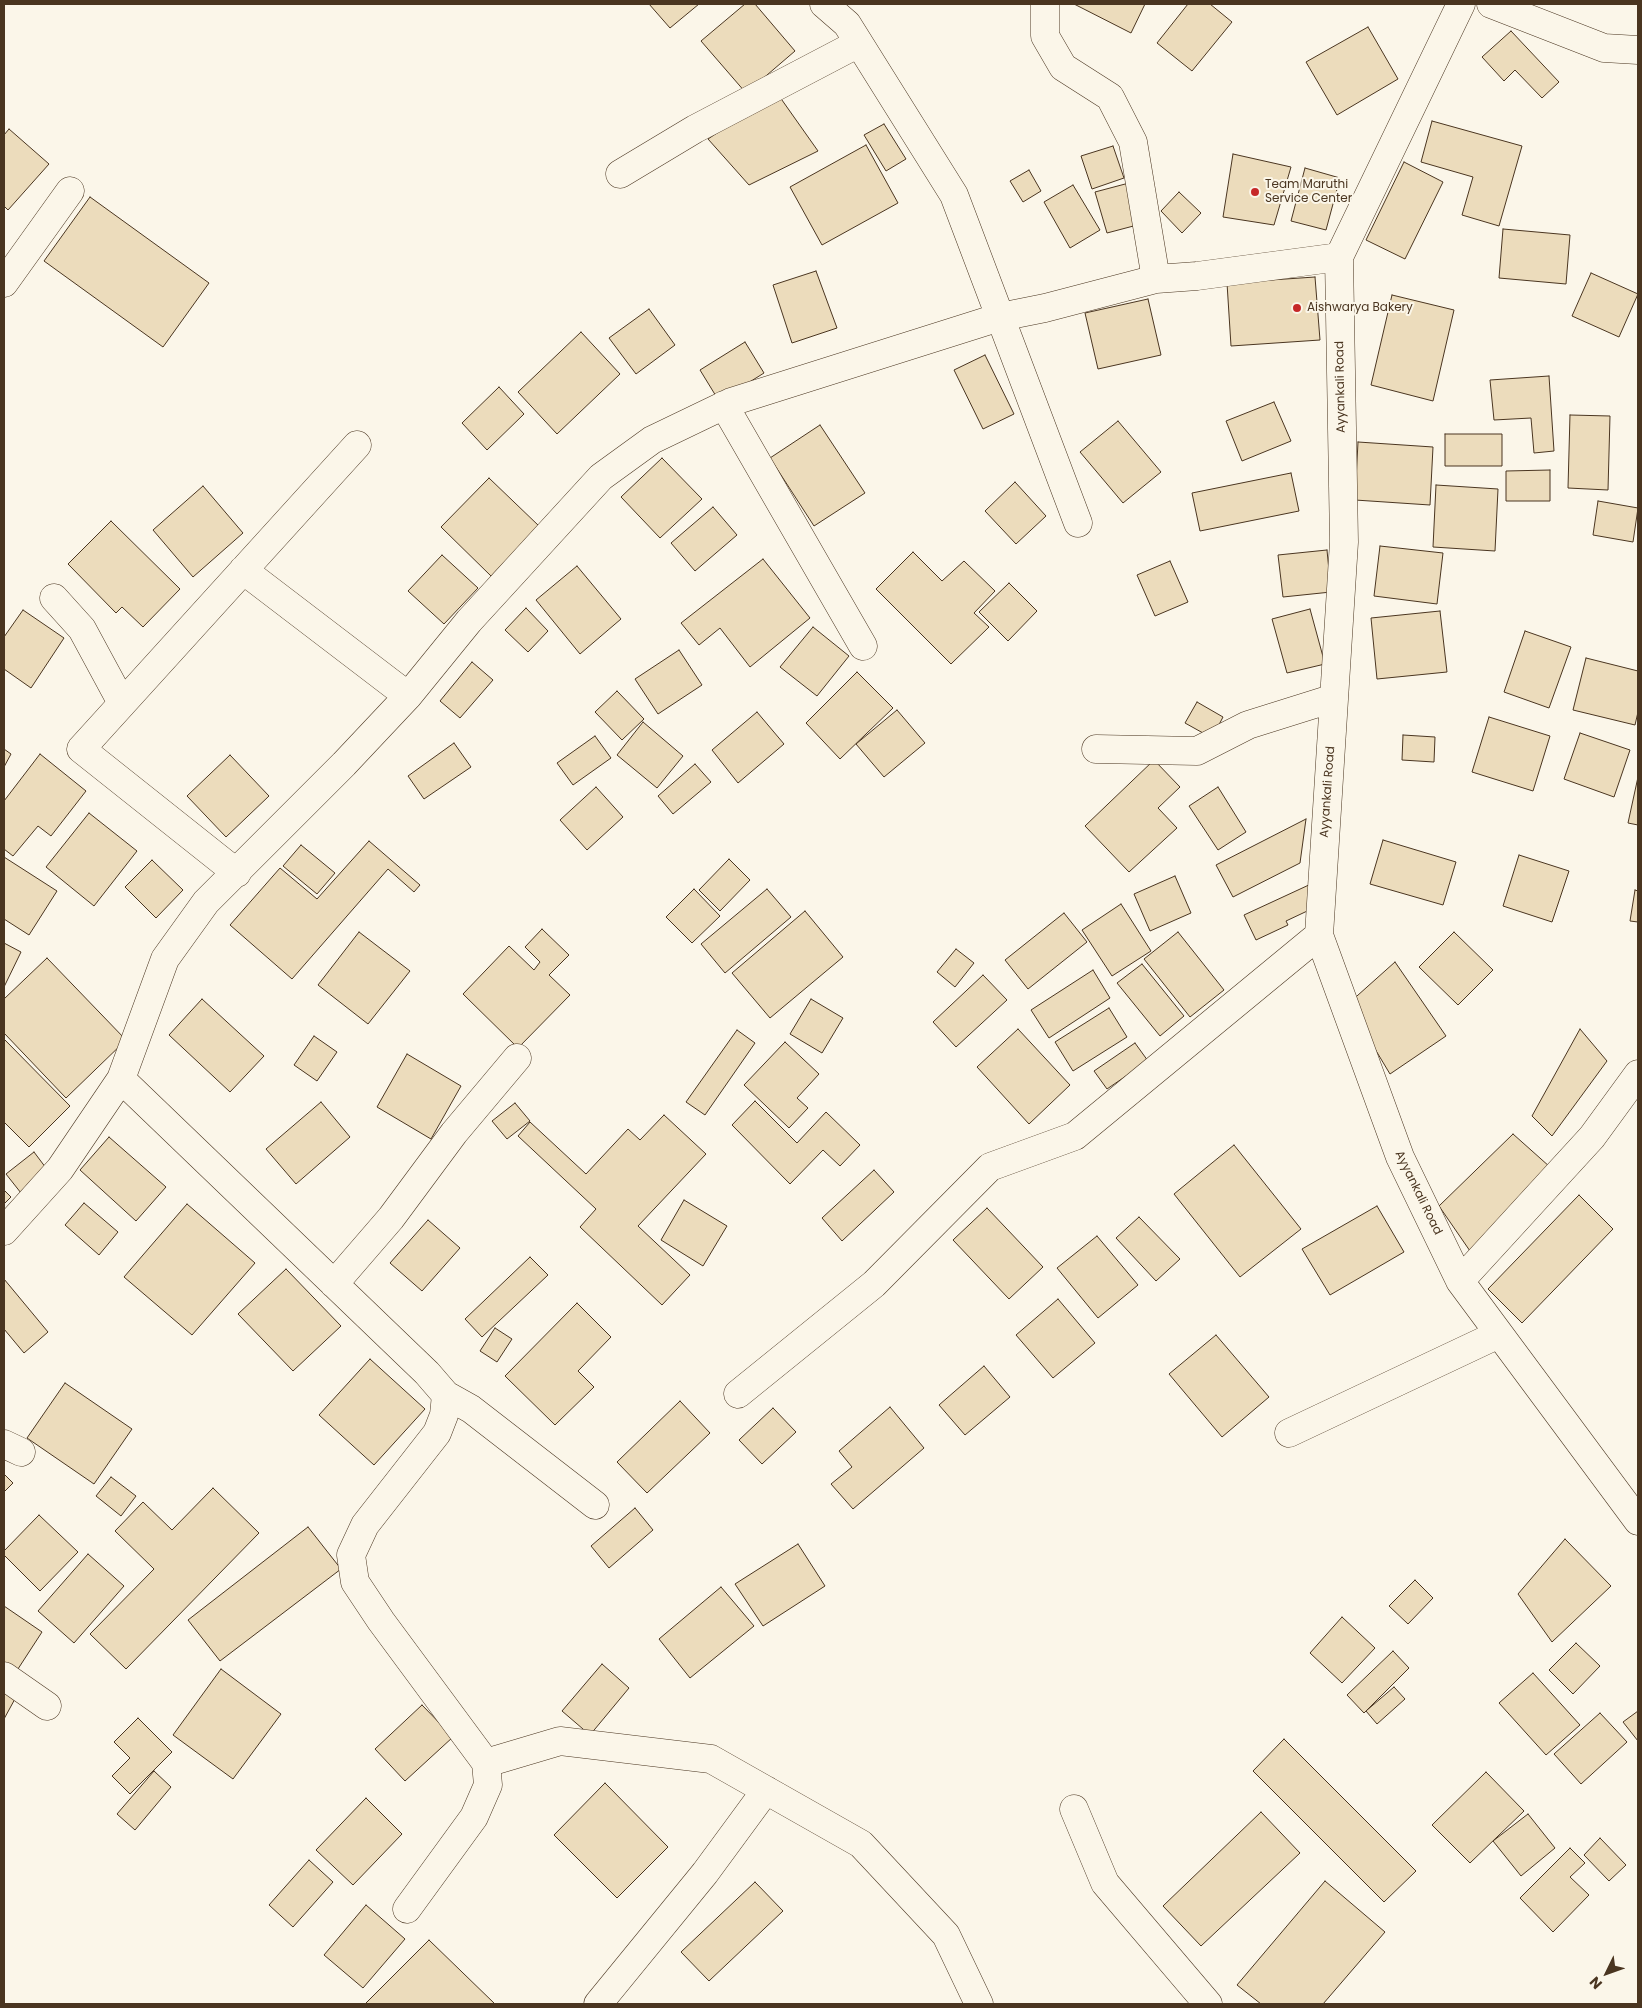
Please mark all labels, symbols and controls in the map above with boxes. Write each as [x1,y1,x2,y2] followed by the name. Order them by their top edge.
[1265,178,1352,206] place label: Team Maruthi Service Center
[1249,186,1261,198] marker: Team Maruthi Service Center
[1307,301,1413,315] place label: Aishwarya Bakery
[1291,302,1303,314] marker: Aishwarya Bakery
[1333,341,1349,433] street label: Ayyankali Road
[1318,746,1338,838] street label: Ayyankali Road
[1391,1149,1445,1237] street label: Ayyankali Road
[1582,1948,1632,1998] north arrow
[1585,1972,1607,1994] text: N

